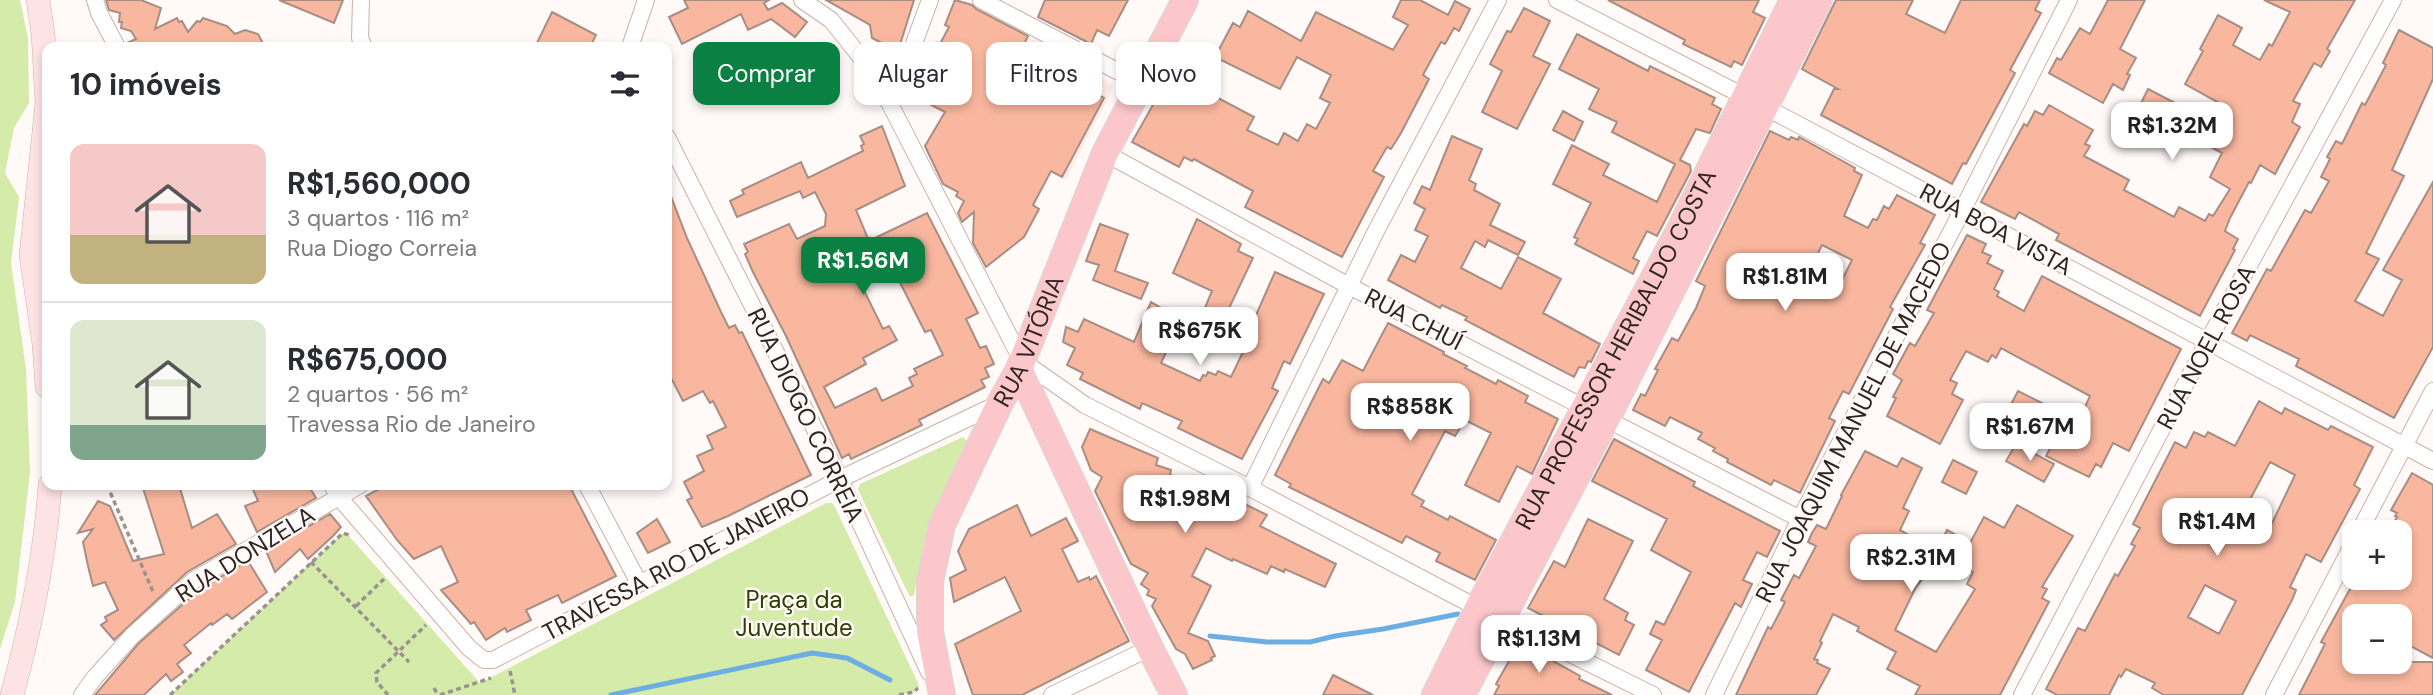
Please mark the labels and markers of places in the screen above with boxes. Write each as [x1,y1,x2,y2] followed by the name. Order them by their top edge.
[2107,102,2237,162] pin: R$1.32M
[798,238,928,297] pin: R$1.56M
[1720,254,1850,313] pin: R$1.81M
[1143,308,1257,367] pin: R$675K
[1353,384,1467,443] pin: R$858K
[1965,404,2095,463] pin: R$1.67M
[1120,476,1250,535] pin: R$1.98M
[2160,498,2274,558] pin: R$1.4M
[1846,534,1976,594] pin: R$2.31M
[1474,616,1604,675] pin: R$1.13M

